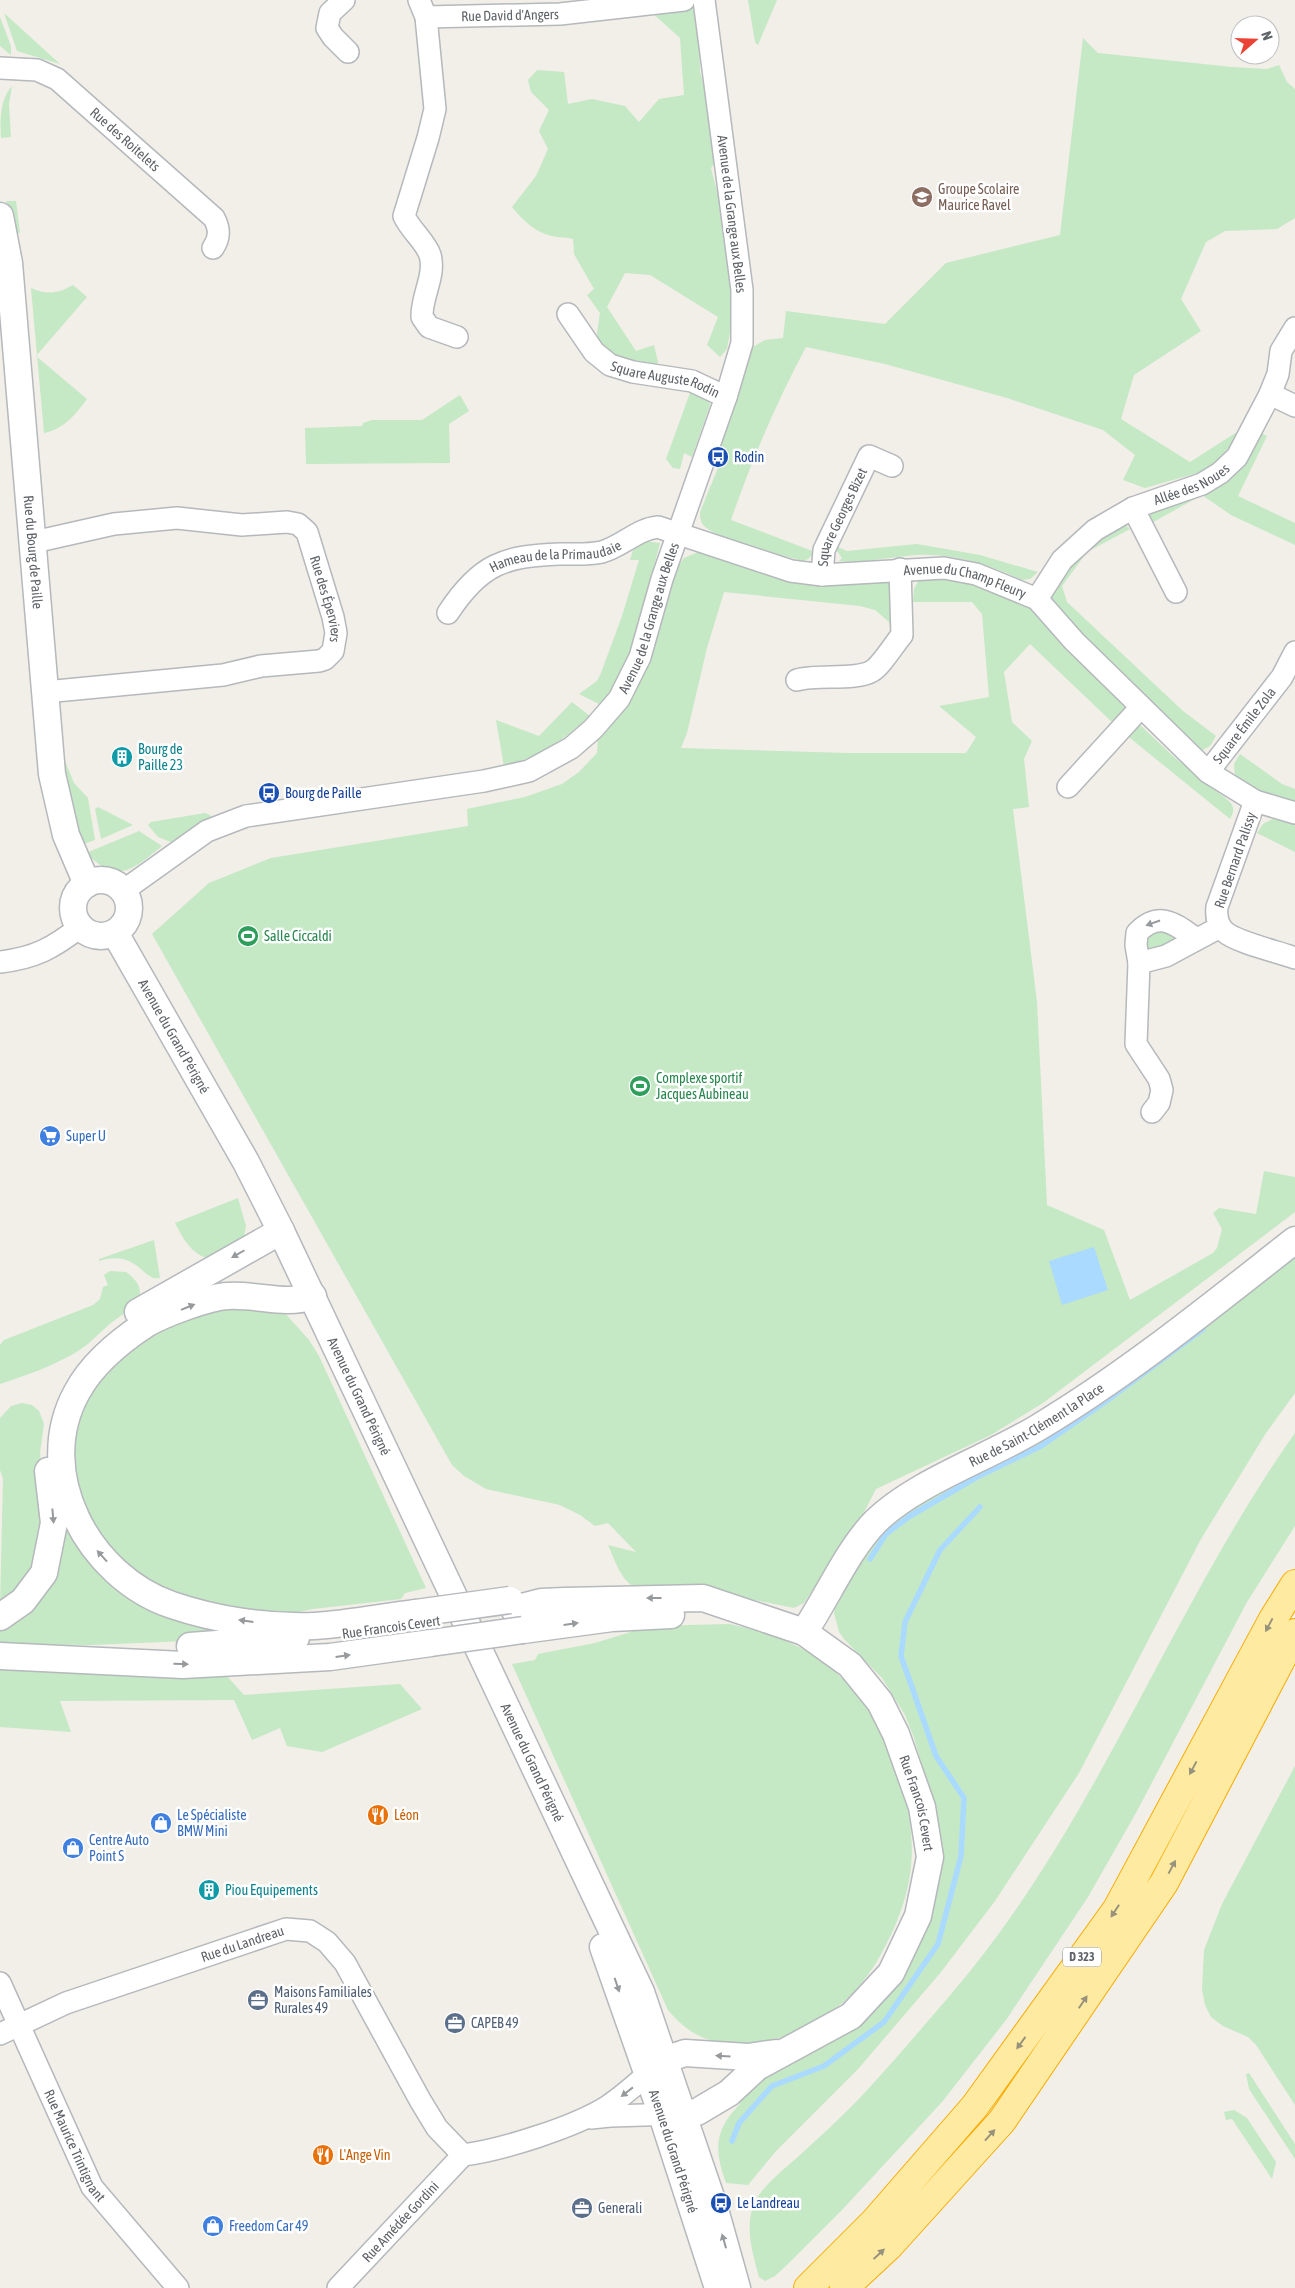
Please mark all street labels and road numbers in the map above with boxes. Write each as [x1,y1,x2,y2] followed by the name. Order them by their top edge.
[461,6,559,24] street label: Rue David d'Angers
[87,104,163,175] street label: Rue des Roitelets
[714,134,750,294] street label: Avenue de la Grange aux Belles
[609,358,722,401] street label: Square Auguste Rodin
[1152,460,1233,508] street label: Allée des Noues
[815,465,870,567] street label: Square Georges Bizet
[21,495,46,610] street label: Rue du Bourg de Paille
[487,537,624,575] street label: Hameau de la Primaudaie
[615,540,682,696] street label: Avenue de la Grange aux Belles
[307,554,344,644] street label: Rue des Éperviers
[903,560,1029,602] street label: Avenue du Champ Fleury
[1210,684,1279,767] street label: Square Émile Zola
[1211,810,1259,910] street label: Rue Bernard Palissy
[135,976,213,1096] street label: Avenue du Grand Périgné
[324,1335,394,1458] street label: Avenue du Grand Périgné
[966,1380,1107,1470] street label: Rue de Saint-Clément la Place
[341,1612,441,1642] street label: Rue Francois Cevert
[498,1701,567,1824] street label: Avenue du Grand Périgné
[896,1753,937,1852] street label: Rue Francois Cevert
[199,1922,286,1965] street label: Rue du Landreau
[1063,1948,1101,1966] road number: D 323
[41,2087,109,2205] street label: Rue Maurice Trintignant
[646,2087,701,2215] street label: Avenue du Grand Périgné
[359,2178,442,2265] street label: Rue Amédée Gordini

